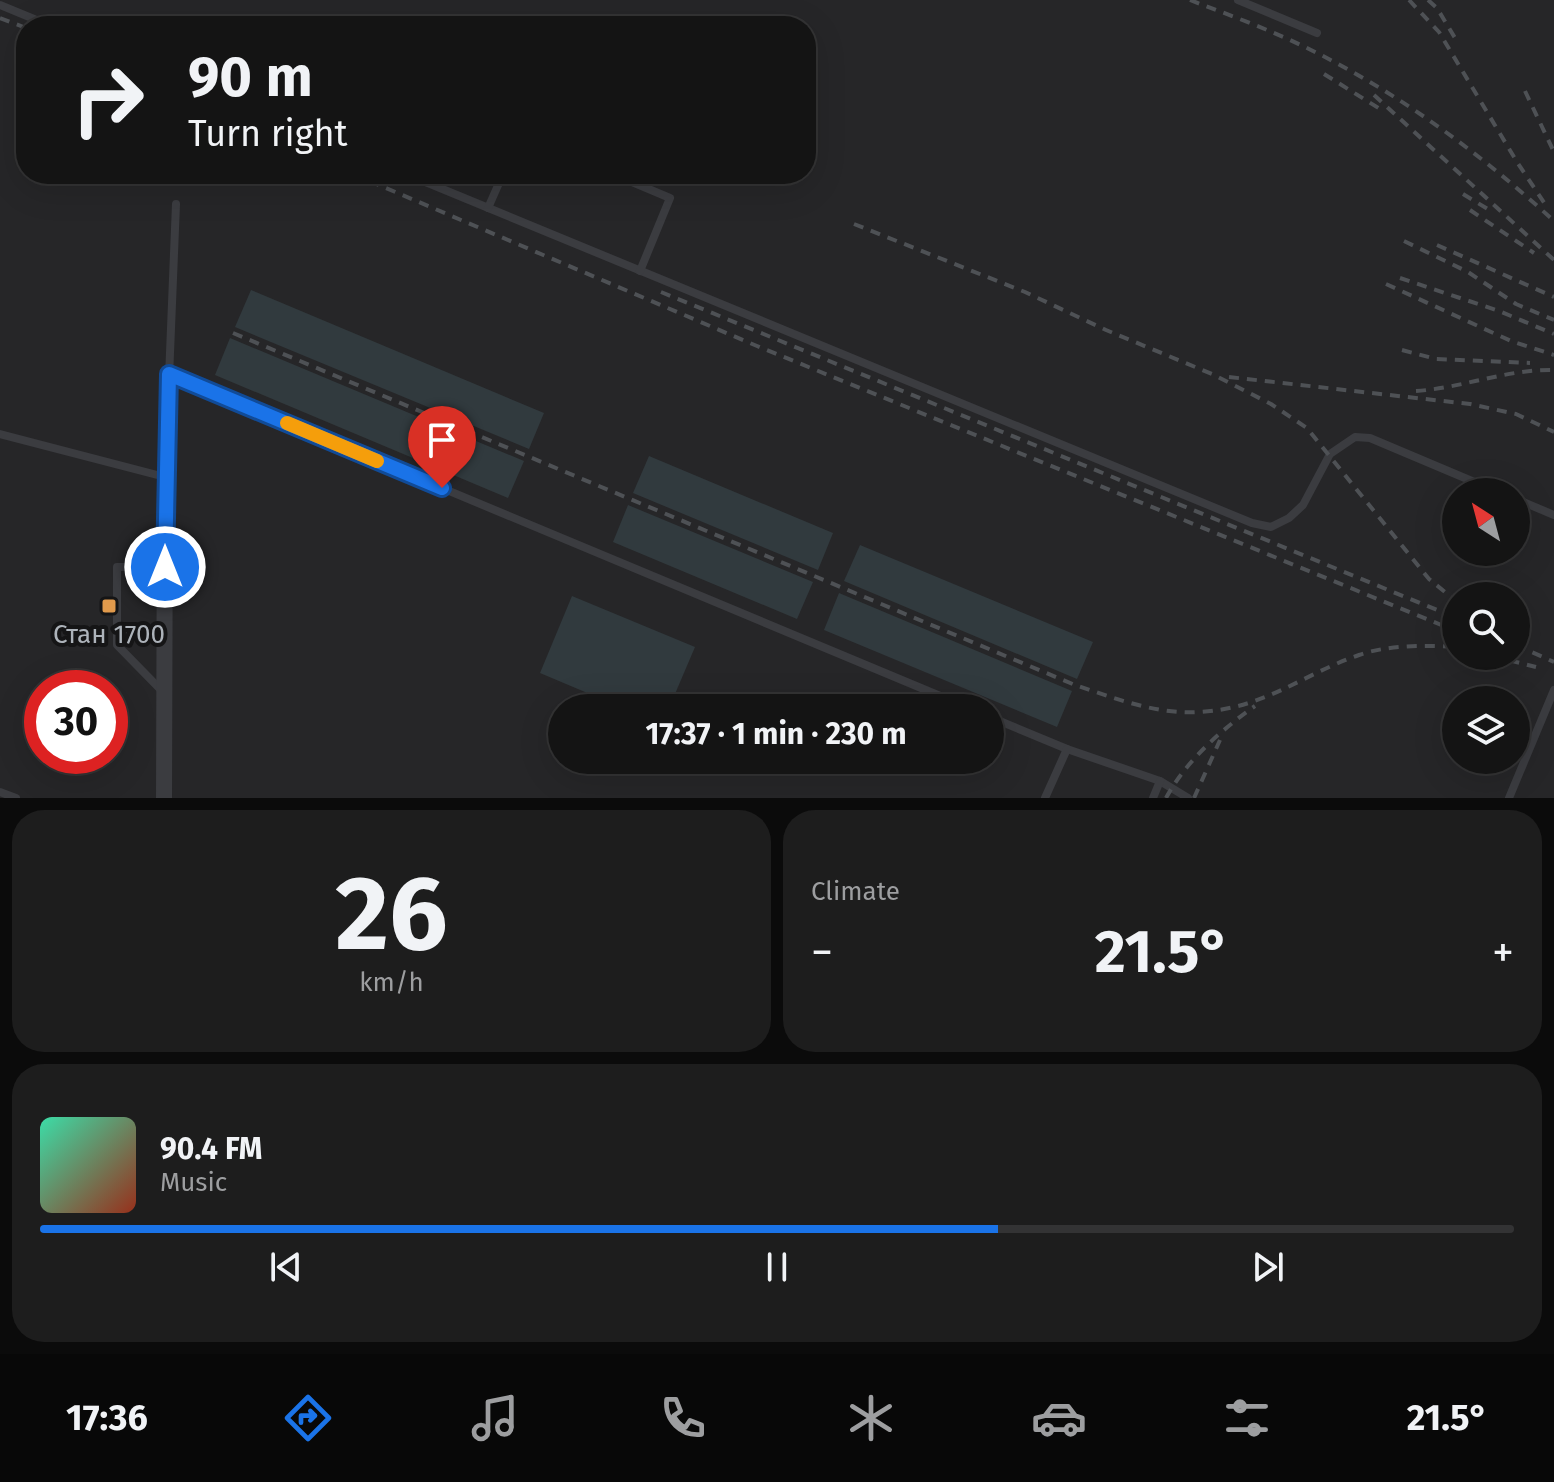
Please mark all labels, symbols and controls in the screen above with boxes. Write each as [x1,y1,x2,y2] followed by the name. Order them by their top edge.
[188,44,313,111] text: 90 m
[56,48,160,152] icon: right
[188,112,348,156] text: Turn right
[408,406,476,488] pin
[420,418,464,462] icon: arrive
[1442,478,1530,566] north arrow
[1442,478,1530,774] map controls
[123,525,207,609] position arrow
[1442,582,1530,670] button: search
[100,597,118,615] marker: Стан 1700
[53,619,165,650] place label: Стан 1700
[24,670,128,774] speed limit sign: 30
[1442,686,1530,774] button: layers
[645,716,907,752] text: 17:37 · 1 min · 230 m
[335,852,448,977] text: 26
[811,876,900,907] text: Climate
[1095,916,1230,988] text: 21.5°
[811,926,833,979] text: −
[1492,926,1514,979] text: +
[359,967,424,998] text: km/h
[160,1131,262,1167] text: 90.4 FM
[160,1167,227,1198] text: Music
[264,1245,308,1289] icon: previous
[755,1245,799,1289] icon: pause
[1246,1245,1290,1289] icon: next
[280,1390,336,1446] icon: directions
[467,1390,523,1446] icon: music
[655,1390,711,1446] icon: phone
[843,1390,899,1446] icon: climate
[1031,1390,1087,1446] icon: car
[1219,1390,1275,1446] icon: filters
[66,1396,148,1440] text: 17:36
[1407,1396,1488,1440] text: 21.5°

